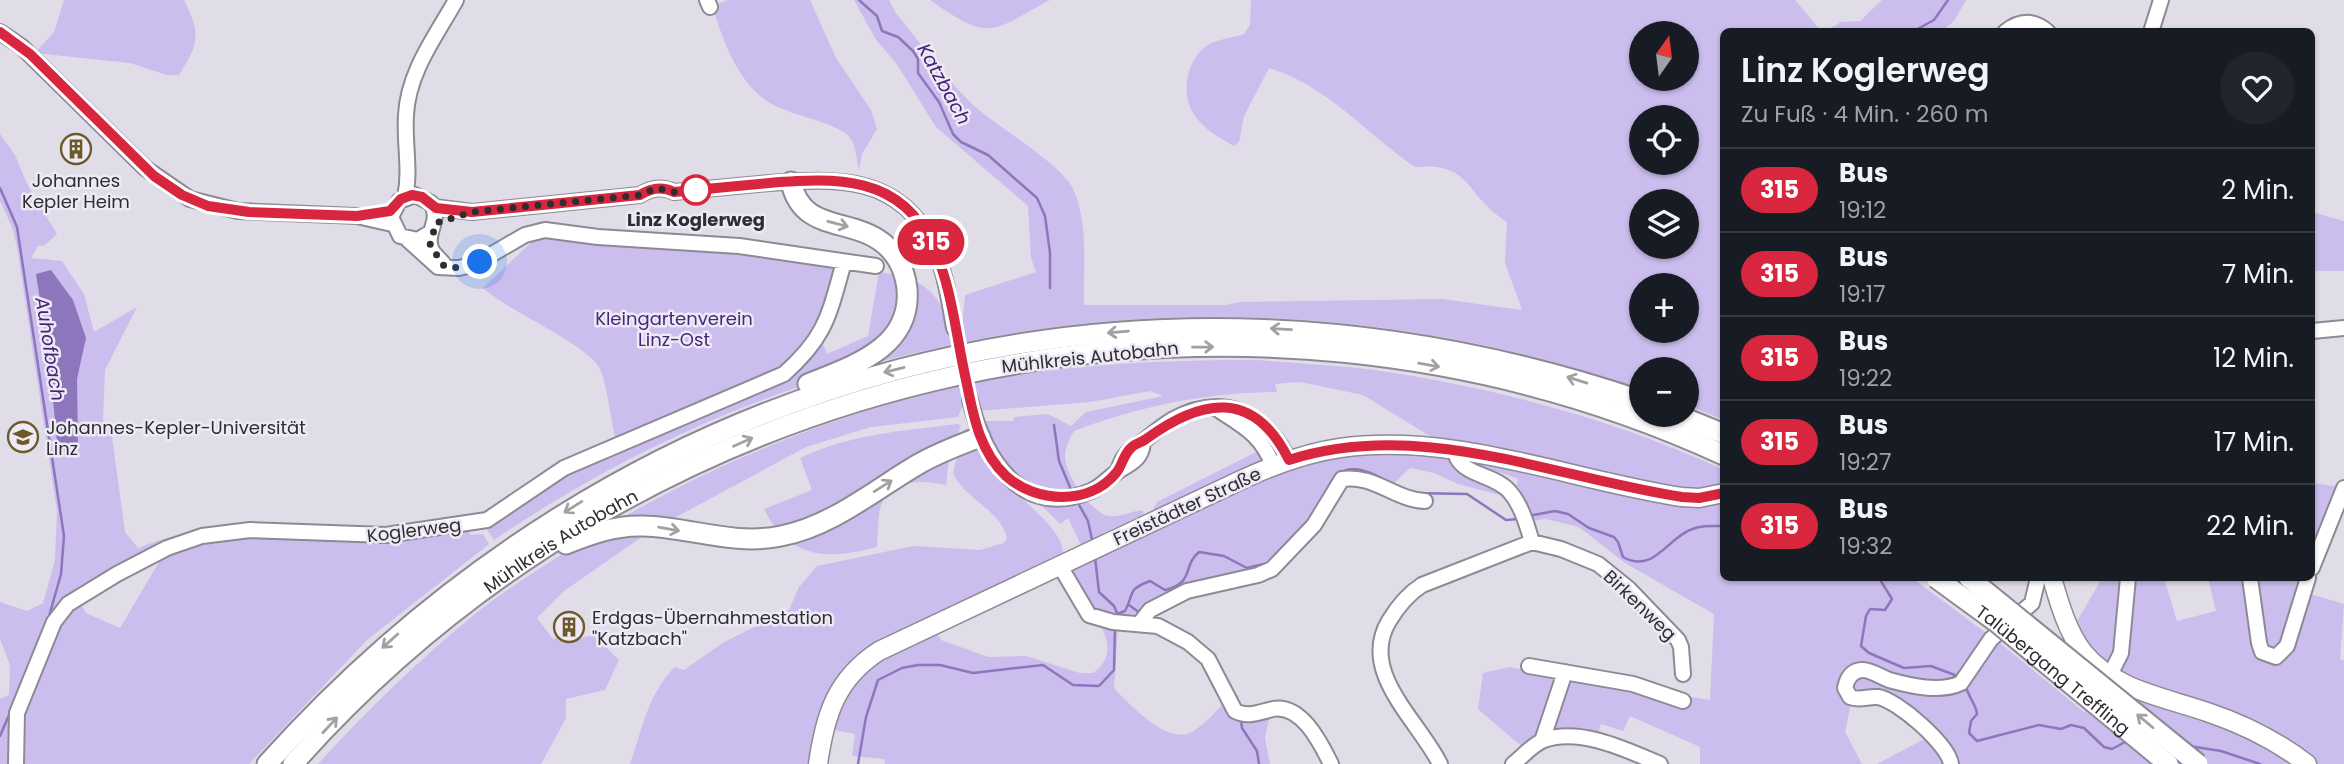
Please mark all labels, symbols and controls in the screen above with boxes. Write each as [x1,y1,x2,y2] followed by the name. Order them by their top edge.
[1629,21,1699,91] north arrow
[1629,21,1699,427] map controls
[911,38,977,130] water label: Katzbach
[1741,47,1990,94] text: Linz Koglerweg
[2220,51,2294,125] button: heart
[1741,98,1988,130] text: Zu Fuß · 4 Min. · 260 m
[1629,105,1699,175] button: locate
[59,132,93,166] building icon: Johannes Kepler Heim
[1839,155,1888,191] text: Bus
[22,168,130,214] place label: Johannes Kepler Heim
[2221,172,2294,208] text: 2 Min.
[1760,173,1799,206] text: 315
[681,175,711,205] marker: Linz Koglerweg
[1629,189,1699,259] button: layers
[1839,194,1886,226] text: 19:12
[627,207,765,232] place label: Linz Koglerweg
[826,218,848,231] one-way arrow
[891,219,971,265] line badge: 315
[911,225,951,258] text: 315
[1839,239,1888,275] text: Bus
[462,244,497,279] your location
[2222,256,2294,292] text: 7 Min.
[1760,257,1799,290] text: 315
[1629,273,1699,343] button: +
[1839,278,1886,310] text: 19:17
[28,294,72,403] water label: Auhofbach
[595,306,753,352] park label: Kleingartenverein Linz-Ost
[1270,322,1293,335] one-way arrow
[1839,323,1888,359] text: Bus
[1107,326,1129,339] one-way arrow
[1000,335,1180,379] street label: Mühlkreis Autobahn
[1191,340,1214,353] one-way arrow
[2213,340,2294,376] text: 12 Min.
[1760,341,1799,374] text: 315
[1629,357,1699,427] button: −
[1417,358,1440,372] one-way arrow
[1839,362,1892,394] text: 19:22
[883,364,906,377] one-way arrow
[1566,373,1588,386] one-way arrow
[1839,407,1888,443] text: Bus
[46,415,306,461] place label: Johannes-Kepler-Universität Linz
[6,420,40,454] school or university icon: Johannes-Kepler-Universität Linz
[2214,424,2294,460] text: 17 Min.
[1760,425,1799,458] text: 315
[732,435,753,448] one-way arrow
[1839,446,1892,478] text: 19:27
[1109,461,1265,551] street label: Freistädter Straße
[872,479,892,493] one-way arrow
[478,483,642,598] street label: Mühlkreis Autobahn
[1839,491,1888,527] text: Bus
[563,500,583,514] one-way arrow
[2206,508,2294,544] text: 22 Min.
[1760,509,1799,542] text: 315
[365,512,463,548] street label: Koglerweg
[657,523,680,536] one-way arrow
[1839,530,1893,562] text: 19:32
[1598,564,1682,646] street label: Birkenweg
[1971,599,2136,741] street label: Talübergang Treffling
[592,605,833,651] place label: Erdgas-Übernahmestation "Katzbach"
[552,610,586,644] building icon: Erdgas-Übernahmestation "Katzbach"
[381,633,399,649] one-way arrow
[2137,713,2155,728] one-way arrow
[321,717,338,734] one-way arrow

